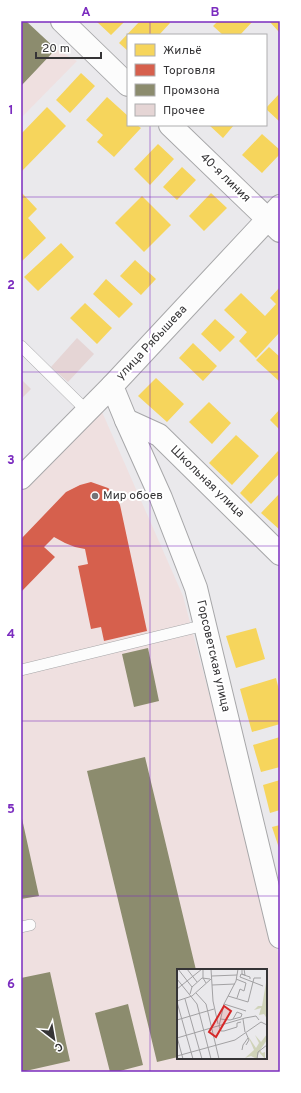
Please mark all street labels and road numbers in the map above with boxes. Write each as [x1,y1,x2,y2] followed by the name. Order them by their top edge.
[196,150,254,206] street label: 40-я линия
[113,302,191,384] street label: улица Рябышева
[166,442,248,522] street label: Школьная улица
[192,599,234,713] street label: Горсоветская улица

